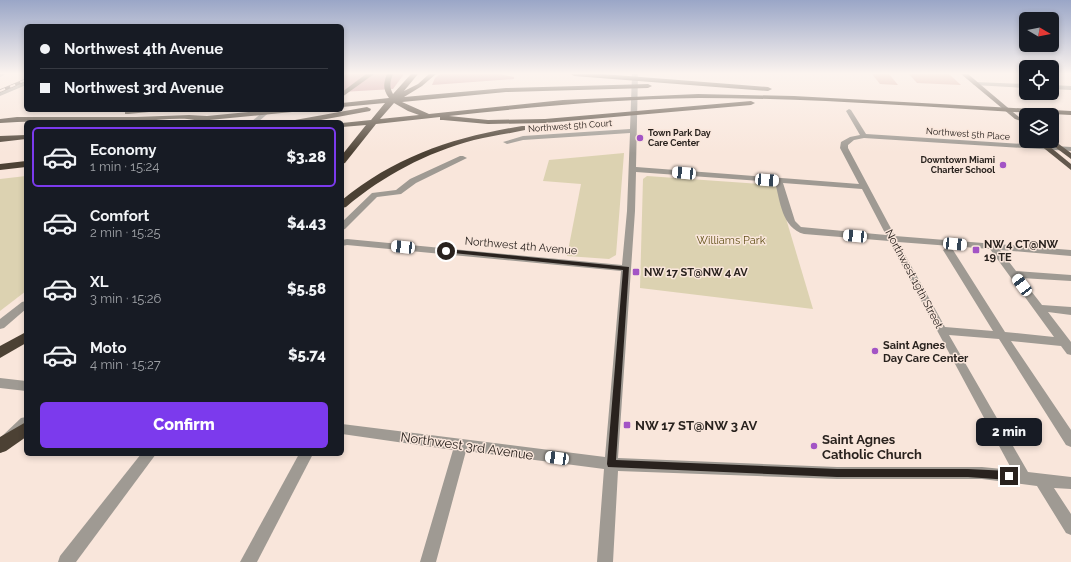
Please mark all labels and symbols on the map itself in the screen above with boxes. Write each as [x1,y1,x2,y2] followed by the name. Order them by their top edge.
[1019,12,1059,52] north arrow
[528,118,612,134] street label: Northwest 5th Court
[926,126,1011,142] street label: Northwest 5th Place
[648,128,711,148] place label: Town Park Day Care Center
[635,133,645,143] marker: Town Park Day Care Center
[921,155,995,175] place label: Downtown Miami Charter School
[998,160,1008,170] marker: Downtown Miami Charter School
[672,166,696,180] car
[755,173,779,187] car
[882,227,946,331] street label: Northwest 19th Street
[843,229,867,243] car
[697,234,766,247] park label: Williams Park
[464,235,578,257] street label: Northwest 4th Avenue
[943,237,967,251] car
[984,238,1059,264] place label: NW 4 CT@NW 19 TE
[390,240,416,254] car
[437,242,455,260] route start
[971,245,981,255] marker: NW 4 CT@NW 19 TE
[644,266,748,279] place label: NW 17 ST@NW 4 AV
[631,267,641,277] marker: NW 17 ST@NW 4 AV
[1010,272,1034,298] car
[883,339,969,365] place label: Saint Agnes Day Care Center
[870,346,880,356] marker: Saint Agnes Day Care Center
[635,418,758,433] place label: NW 17 ST@NW 3 AV
[976,418,1042,446] callout: 2 min
[622,420,632,430] marker: NW 17 ST@NW 3 AV
[400,429,535,463] street label: Northwest 3rd Avenue
[822,432,922,462] place label: Saint Agnes Catholic Church
[809,441,819,451] marker: Saint Agnes Catholic Church
[544,450,570,466] car
[1000,467,1018,485] route end

